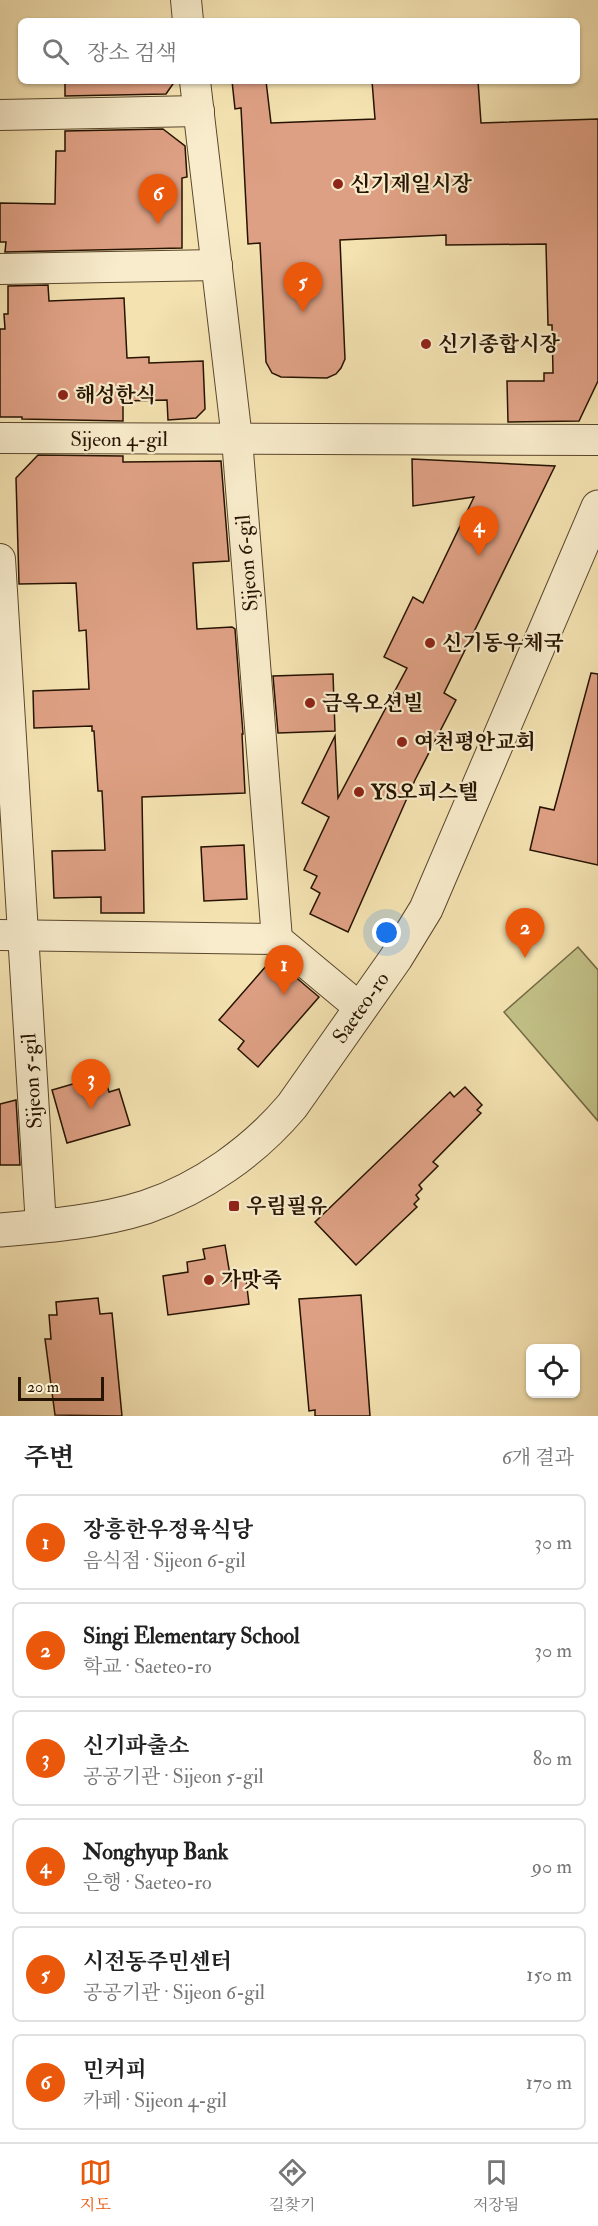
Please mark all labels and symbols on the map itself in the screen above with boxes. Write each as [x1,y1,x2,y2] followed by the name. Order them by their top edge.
[350,171,472,198] place label: 신기제일시장
[138,174,178,224] pin: 6
[331,177,345,191] marker: 신기제일시장
[284,262,322,312] pin: 5
[438,331,560,358] place label: 신기종합시장
[419,337,433,351] marker: 신기종합시장
[75,382,156,409] place label: 해성한식
[56,388,70,402] marker: 해성한식
[70,426,168,453] street label: Sijeon 4-gil
[460,506,498,556] pin: 4
[229,513,265,612] street label: Sijeon 6-gil
[442,630,564,657] place label: 신기동우체국
[423,636,437,650] marker: 신기동우체국
[322,690,423,717] place label: 금옥오션빌
[303,696,317,710] marker: 금옥오션빌
[414,729,536,756] place label: 여천평안교회
[395,735,409,749] marker: 여천평안교회
[370,779,478,806] place label: YS오피스텔
[352,785,366,799] marker: YS오피스텔
[506,908,544,958] pin: 2
[372,918,401,947] your location
[264,946,304,995] pin: 1
[327,967,395,1049] street label: Saeteo-ro
[15,1032,49,1130] street label: Sijeon 5-gil
[72,1060,110,1109] pin: 3
[246,1193,327,1220] place label: 우림필유
[227,1199,241,1213] marker: 우림필유
[221,1267,283,1294] place label: 가맛죽
[202,1273,216,1287] marker: 가맛죽
[18,1374,104,1402] scale bar

